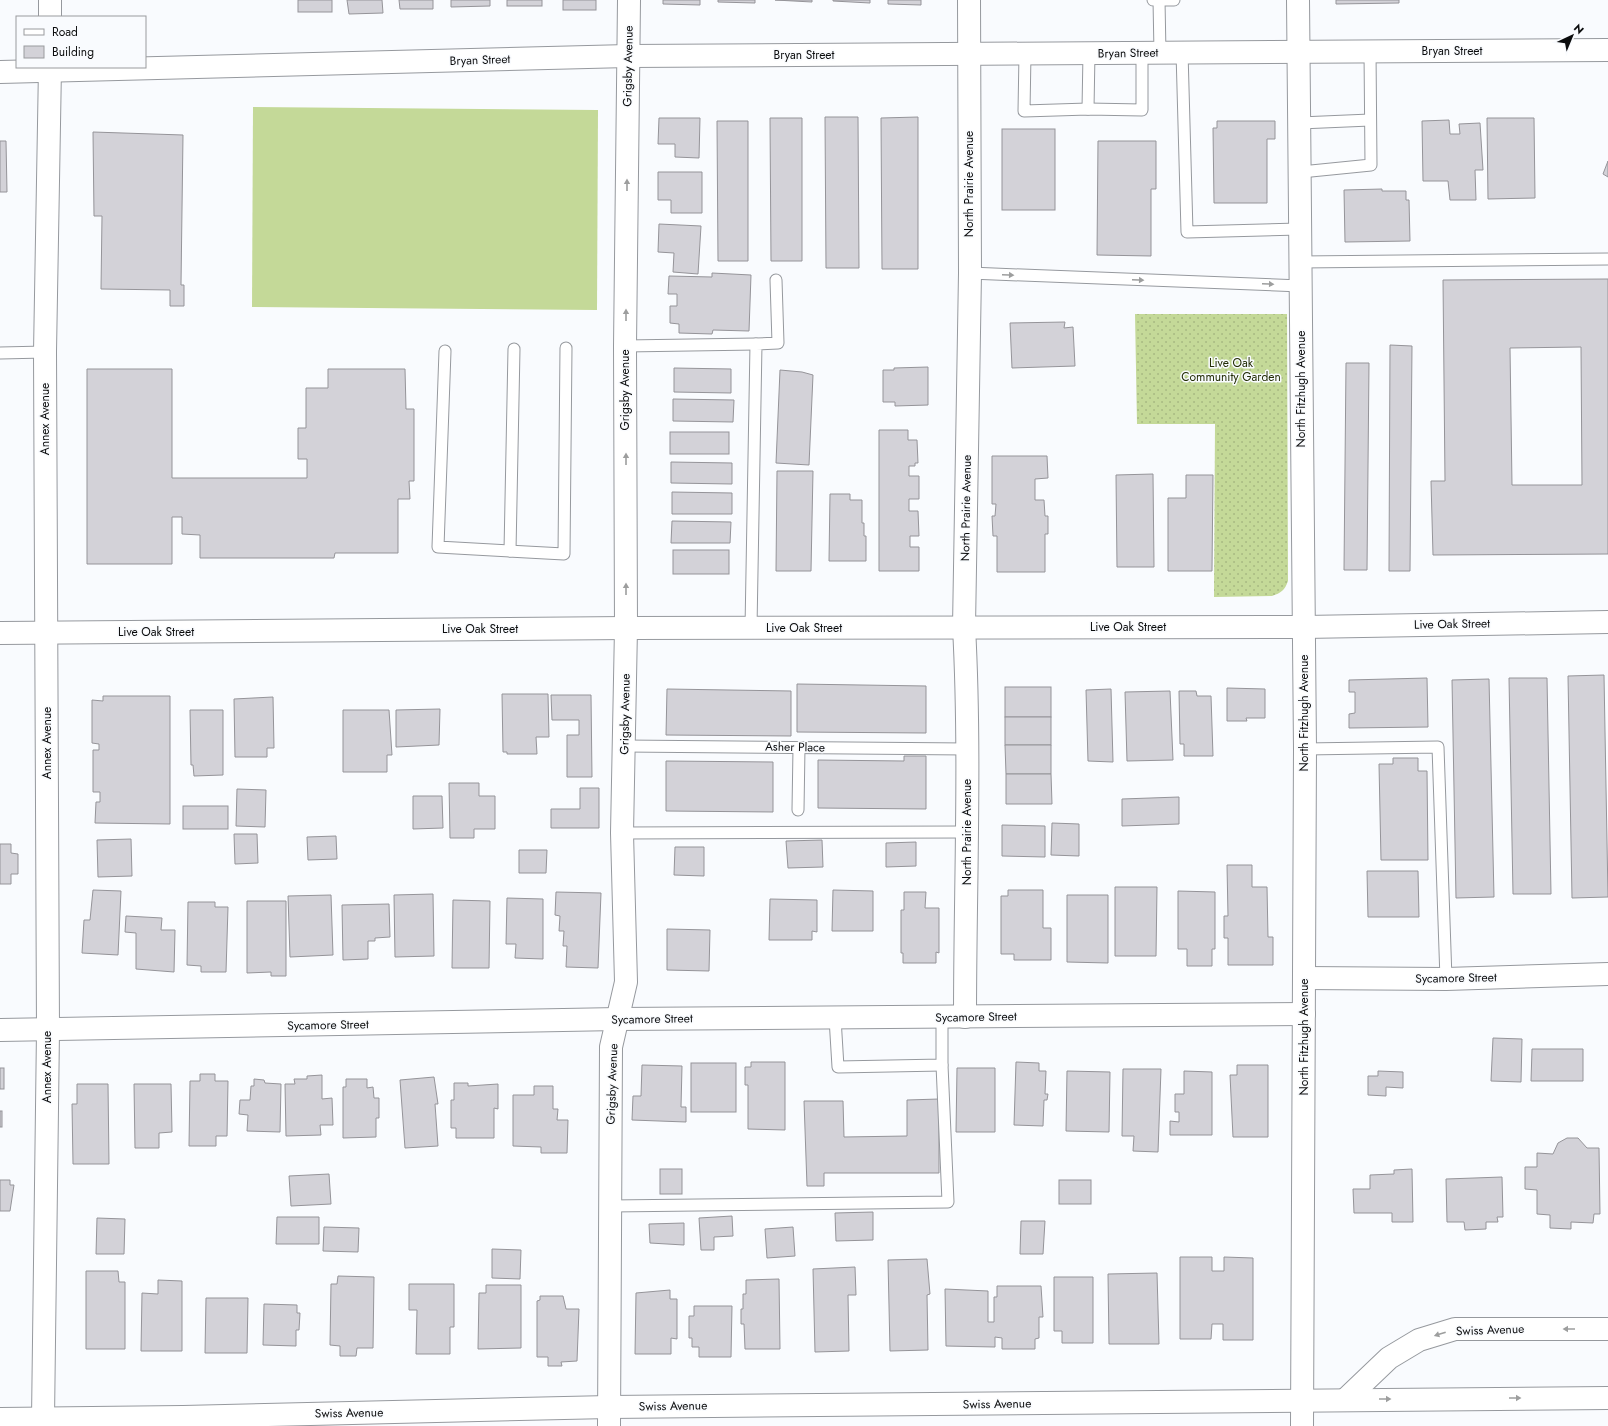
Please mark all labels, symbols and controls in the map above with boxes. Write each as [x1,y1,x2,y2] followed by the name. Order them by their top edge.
[16,16,146,68] legend
[1552,16,1592,56] north arrow
[1570,20,1588,38] text: N
[52,23,78,41] text: Road
[618,25,638,107] street label: Grigsby Avenue
[1422,42,1482,60] street label: Bryan Street
[52,43,94,61] text: Building
[1097,43,1159,63] street label: Bryan Street
[774,46,834,64] street label: Bryan Street
[449,50,511,70] street label: Bryan Street
[960,131,978,237] street label: North Prairie Avenue
[623,179,630,191] one-way arrow
[1002,272,1015,278] one-way arrow
[1132,276,1144,283] one-way arrow
[1262,281,1274,288] one-way arrow
[623,308,629,321] one-way arrow
[1292,331,1310,448] street label: North Fitzhugh Avenue
[616,349,634,431] street label: Grigsby Avenue
[1181,354,1281,386] park label: Live Oak Community Garden
[36,383,54,455] street label: Annex Avenue
[623,452,629,465] one-way arrow
[956,455,976,561] street label: North Prairie Avenue
[623,582,629,595] one-way arrow
[1414,614,1490,634] street label: Live Oak Street
[1090,618,1166,636] street label: Live Oak Street
[766,619,842,637] street label: Live Oak Street
[442,620,518,638] street label: Live Oak Street
[118,623,194,641] street label: Live Oak Street
[1295,655,1313,772] street label: North Fitzhugh Avenue
[615,673,635,755] street label: Grigsby Avenue
[38,707,56,779] street label: Annex Avenue
[765,737,825,757] street label: Asher Place
[958,779,976,885] street label: North Prairie Avenue
[1415,968,1497,988] street label: Sycamore Street
[1295,979,1313,1096] street label: North Fitzhugh Avenue
[935,1007,1017,1027] street label: Sycamore Street
[611,1009,693,1029] street label: Sycamore Street
[287,1015,369,1035] street label: Sycamore Street
[38,1031,56,1103] street label: Annex Avenue
[602,1043,622,1125] street label: Grigsby Avenue
[1455,1320,1525,1340] street label: Swiss Avenue
[1562,1326,1575,1332] one-way arrow
[1433,1331,1445,1337] one-way arrow
[963,1394,1031,1414] street label: Swiss Avenue
[1509,1395,1522,1401] one-way arrow
[639,1396,707,1416] street label: Swiss Avenue
[1379,1396,1392,1402] one-way arrow
[315,1403,383,1423] street label: Swiss Avenue

